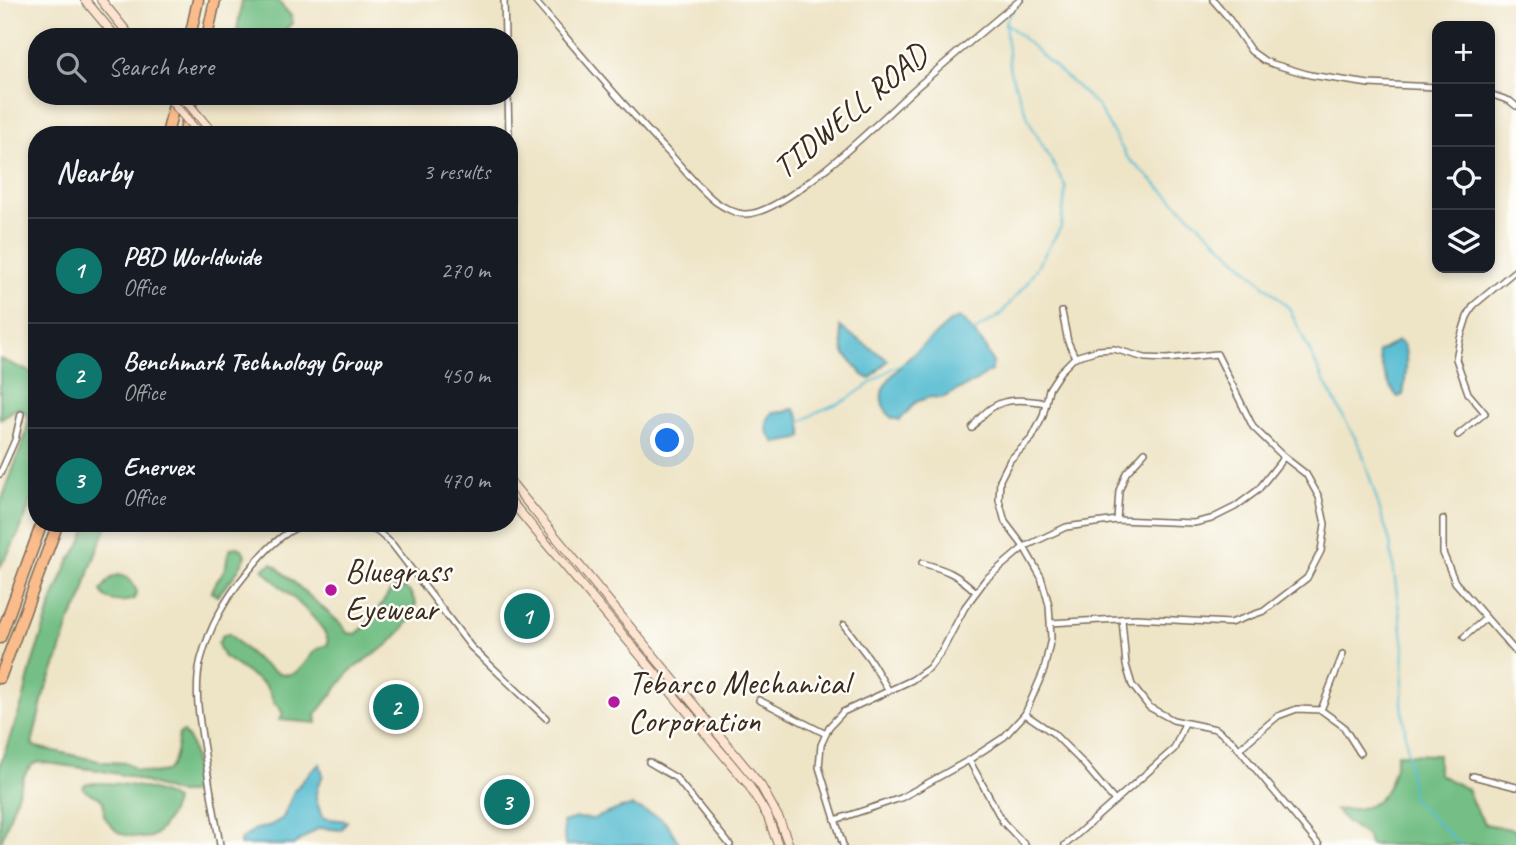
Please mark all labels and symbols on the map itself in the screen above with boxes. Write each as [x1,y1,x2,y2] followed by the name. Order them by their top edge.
[764,32,938,188] street label: TIDWELL ROAD
[650,423,684,457] your location
[345,550,453,630] place label: Bluegrass Eyewear
[323,582,339,598] marker: Bluegrass Eyewear
[504,590,550,642] pin: 1
[628,662,855,742] place label: Tebarco Mechanical Corporation
[373,681,419,733] pin: 2
[606,694,622,710] marker: Tebarco Mechanical Corporation
[484,776,530,828] pin: 3

